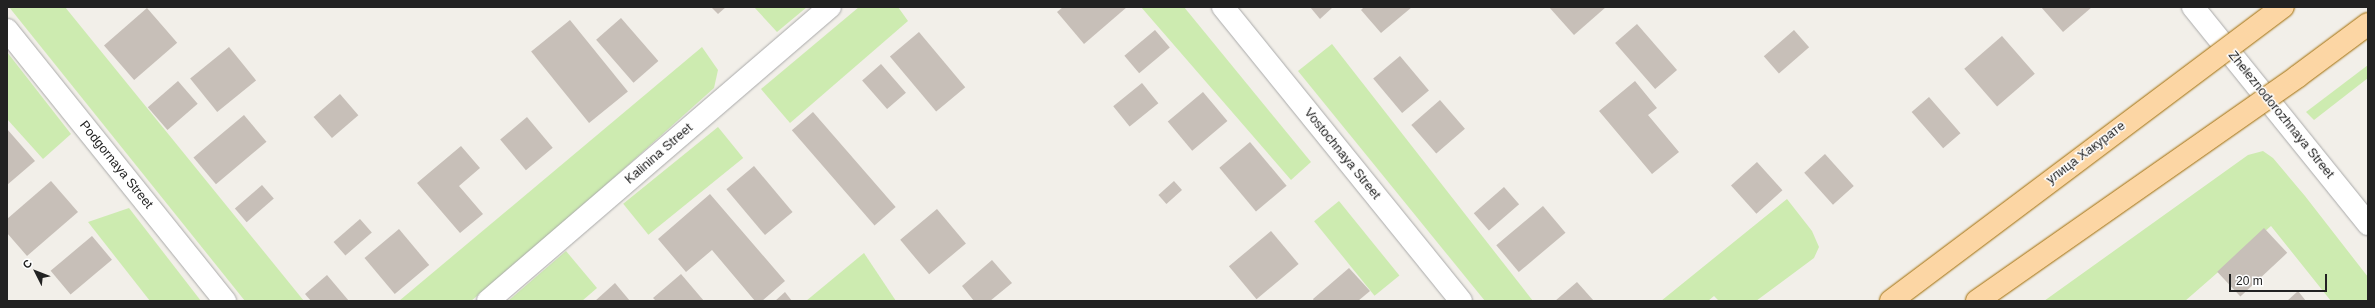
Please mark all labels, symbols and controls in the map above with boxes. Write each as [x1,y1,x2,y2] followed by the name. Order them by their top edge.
[2225,48,2337,182] street label: Zheleznodorozhnaya Street
[1300,105,1384,203] street label: Vostochnaya Street
[76,118,156,212] street label: Podgornaya Street
[2044,118,2128,188] street label: улица Хакурате
[622,120,696,188] street label: Kalinina Street
[16,252,56,292] north arrow
[20,257,34,271] text: С
[2231,266,2329,292] scale bar
[2236,274,2263,288] text: 20 m

